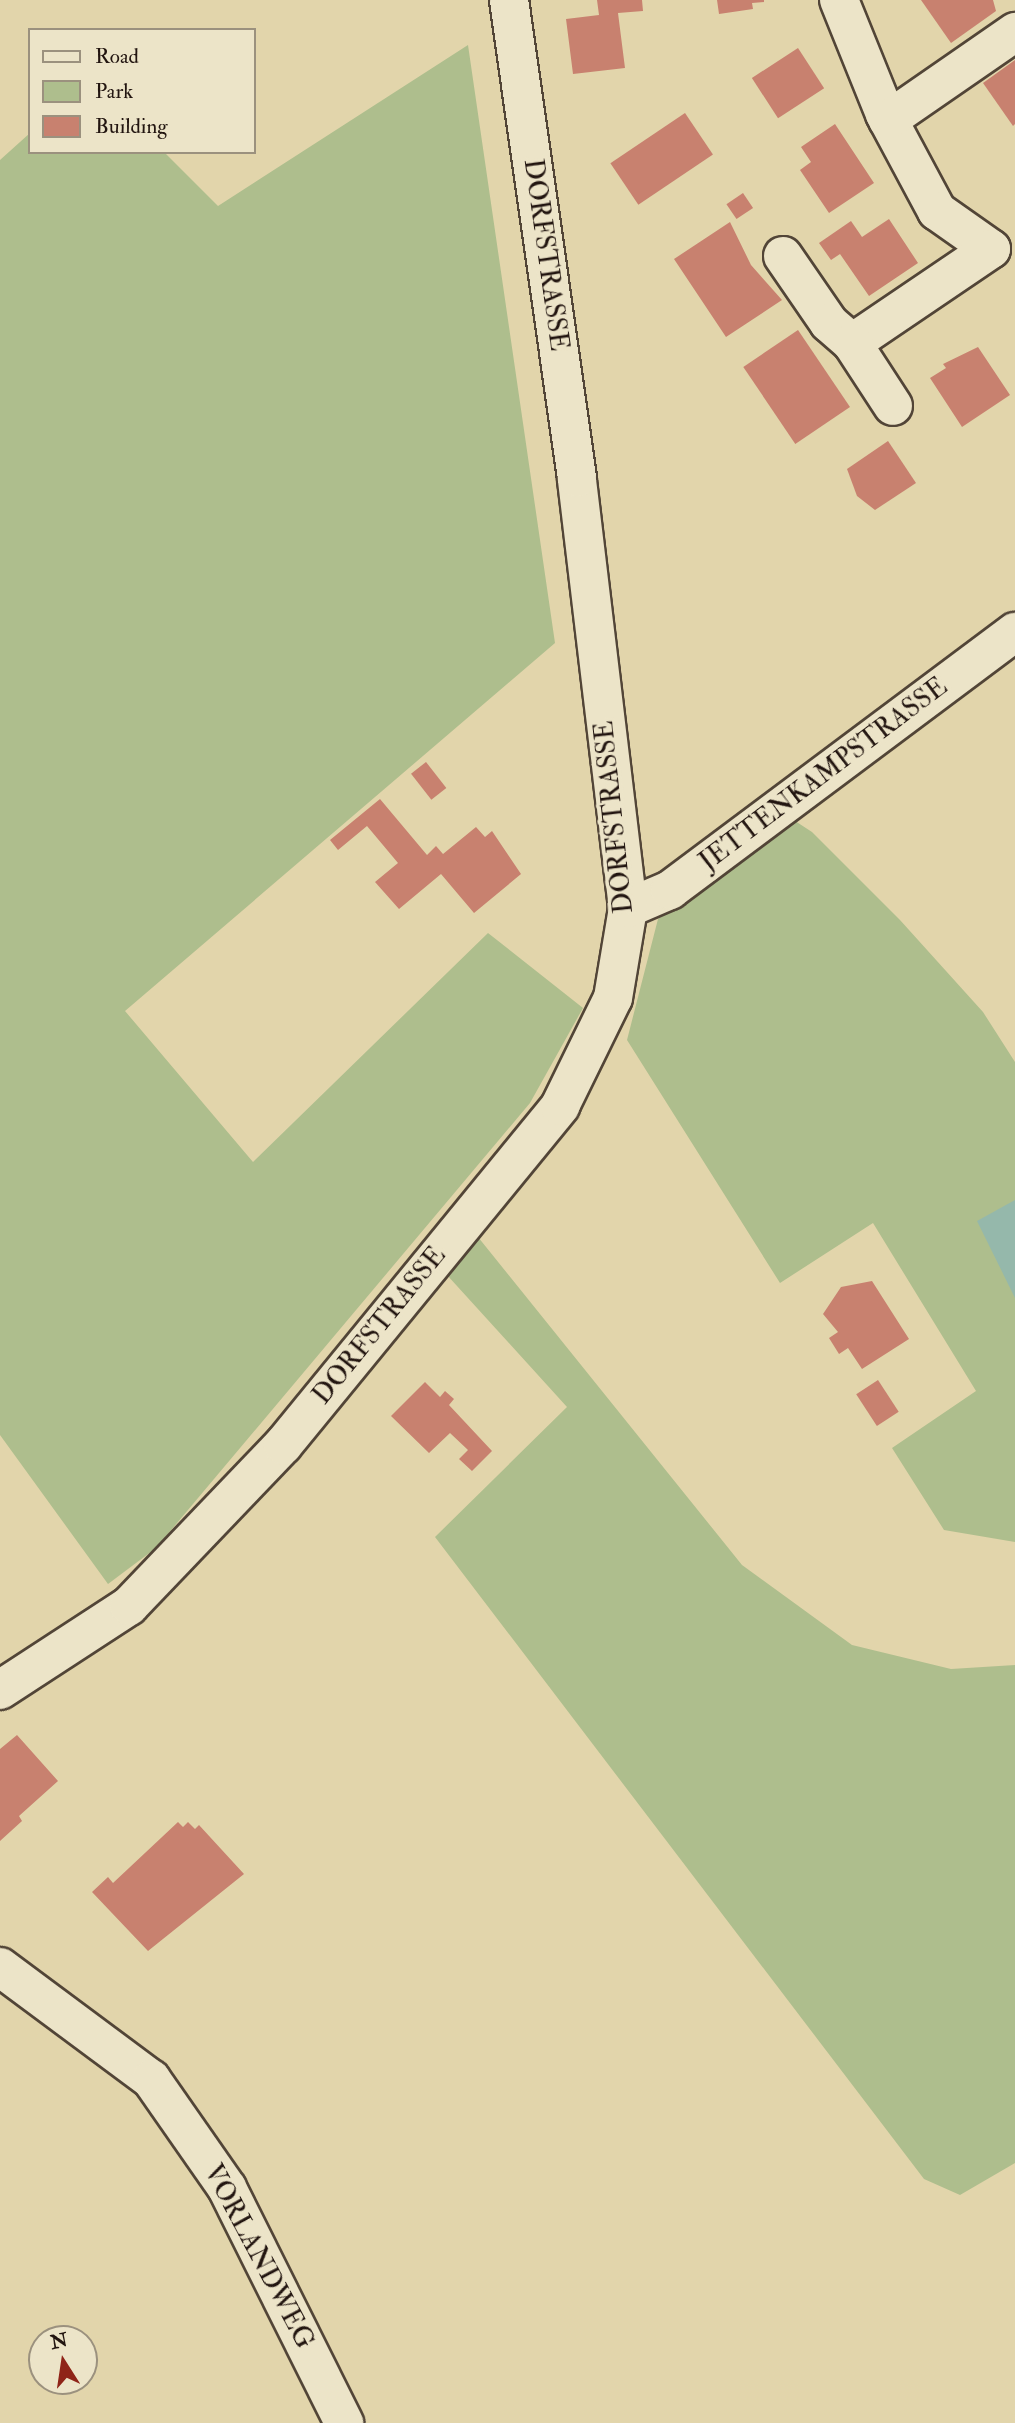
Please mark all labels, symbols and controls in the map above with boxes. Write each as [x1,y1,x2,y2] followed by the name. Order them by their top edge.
[28,28,256,154] legend
[95,43,139,70] text: Road
[95,78,133,105] text: Park
[95,113,168,140] text: Building
[516,157,574,353] street label: DORFSTRASSE
[694,672,954,878] street label: JETTENKAMPSTRASSE
[589,719,641,915] street label: DORFSTRASSE
[307,1241,453,1411] street label: DORFSTRASSE
[196,2160,320,2354] street label: VORLANDWEG
[28,2325,98,2395] north arrow
[48,2328,70,2355] text: N

